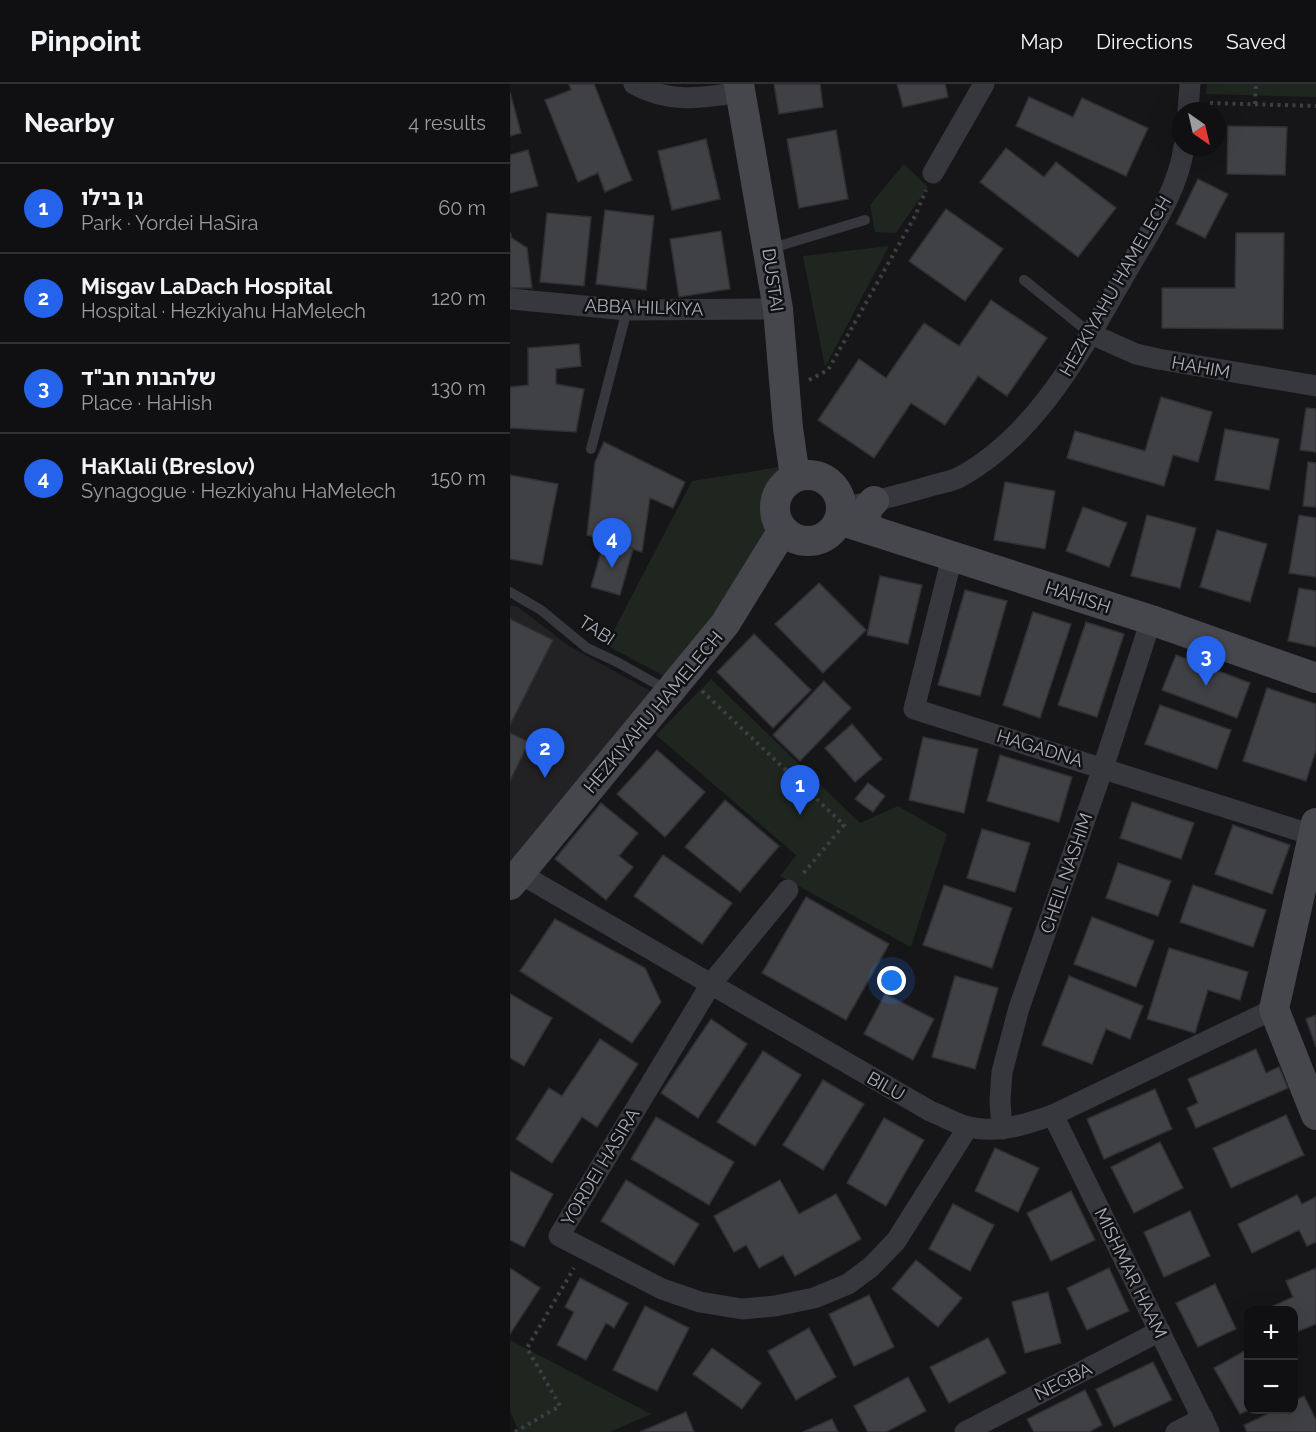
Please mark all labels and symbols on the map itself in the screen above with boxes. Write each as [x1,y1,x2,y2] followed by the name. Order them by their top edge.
[1172,102,1226,156] north arrow
[1055,192,1175,380] street label: HEZKIYAHU HAMELECH
[758,247,788,313] street label: DUSTAI
[584,294,704,320] street label: ABBA HILKIYA
[1170,352,1232,382] street label: HAHIM
[592,518,632,568] pin: 4
[1043,577,1113,617] street label: HAHISH
[575,611,619,649] street label: TABI
[579,627,727,797] street label: HEZKIYAHU HAMELECH
[1186,636,1226,686] pin: 3
[994,725,1086,771] street label: HAGADNA
[525,728,564,778] pin: 2
[780,766,820,815] pin: 1
[1036,810,1096,936] street label: CHEIL NASHIM
[877,966,906,995] your location
[863,1067,909,1105] street label: BILU
[557,1104,643,1230] street label: YORDEI HASIRA
[1090,1205,1172,1341] street label: MISHMAR HAAM
[1031,1358,1095,1404] street label: NEGBA

